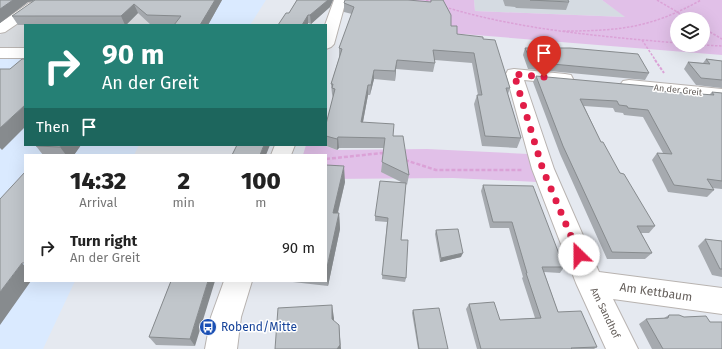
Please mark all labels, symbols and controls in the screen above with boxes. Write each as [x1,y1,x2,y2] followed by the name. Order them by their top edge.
[670,12,710,52] map controls
[670,12,710,52] button: layers
[527,36,561,77] pin
[102,38,164,71] text: 90 m
[36,40,88,92] icon: right
[533,42,555,64] icon: arrive
[102,72,199,94] text: An der Greit
[653,82,703,98] street label: An der Greit
[78,116,100,138] icon: arrive
[36,118,70,136] text: Then
[70,167,126,195] text: 14:32
[177,167,190,195] text: 2
[241,167,281,195] text: 100
[79,195,117,210] text: Arrival
[172,195,195,210] text: min
[255,195,267,210] text: m
[70,232,137,250] text: Turn right
[558,234,600,276] position arrow
[36,237,58,259] icon: right
[282,239,315,257] text: 90 m
[70,250,140,265] text: An der Greit
[619,280,693,304] street label: Am Kettbaum
[588,286,623,341] street label: Am Sandhof
[198,317,218,337] bus stop icon: Robend/Mitte
[221,320,297,334] place label: Robend/Mitte

